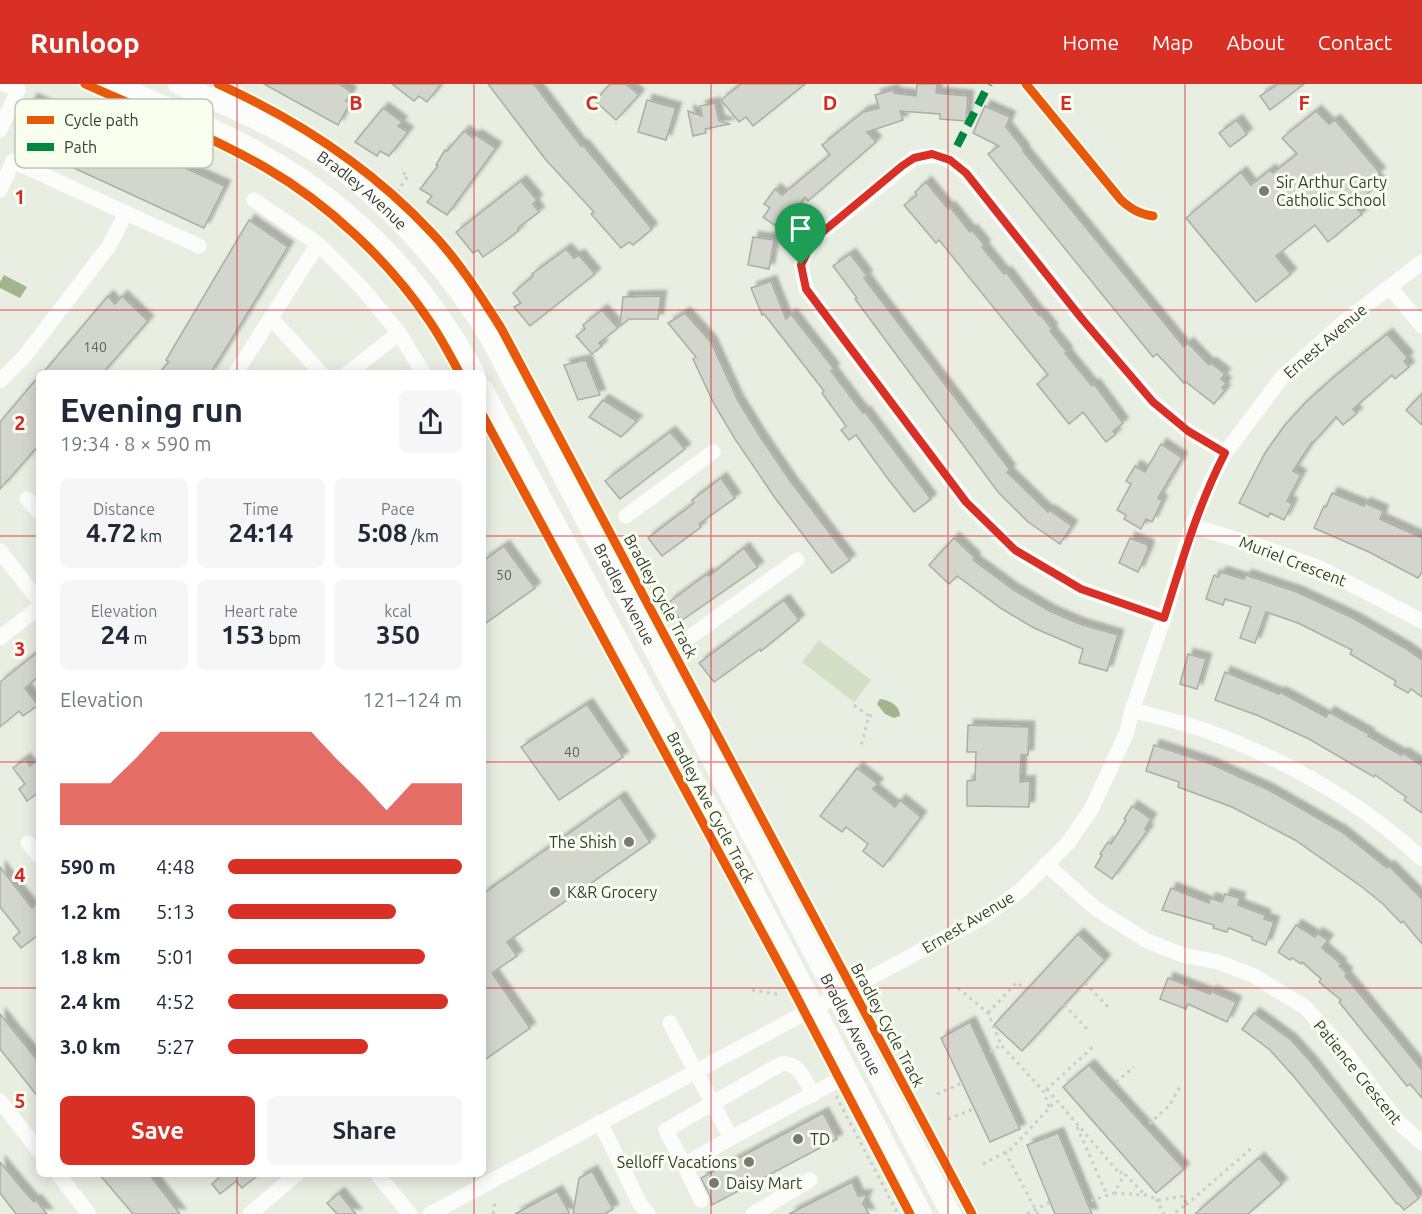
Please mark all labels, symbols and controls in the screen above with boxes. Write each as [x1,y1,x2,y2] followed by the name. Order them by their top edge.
[30,27,140,58] text: Runloop
[1062,30,1119,54] text: Home
[1152,30,1193,54] text: Map
[1226,30,1285,54] text: About
[1318,30,1392,54] text: Contact
[349,91,363,114] text: B
[586,91,599,114] text: C
[823,91,837,114] text: D
[1060,91,1072,114] text: E
[1298,91,1310,114] text: F
[15,99,213,168] legend
[64,111,139,129] text: Cycle path
[64,138,97,156] text: Path
[314,147,411,233] street label: Bradley Avenue
[1276,173,1387,209] place label: Sir Arthur Carty Catholic School
[1257,184,1271,198] marker: Sir Arthur Carty Catholic School
[14,185,26,208] text: 1
[775,203,826,265] pin
[784,212,817,245] icon: arrive
[1280,300,1370,382] street label: Ernest Avenue
[83,339,107,355] house number: 140
[399,390,462,453] button: share
[60,391,243,428] text: Evening run
[14,411,26,434] text: 2
[60,432,212,455] text: 19:34 · 8 × 590 m
[93,500,155,518] text: Distance
[243,500,279,518] text: Time
[381,500,415,518] text: Pace
[86,518,136,547] text: 4.72
[228,518,294,547] text: 24:14
[357,518,407,547] text: 5:08
[136,527,162,545] text: km
[407,527,439,545] text: /km
[621,531,701,661] street label: Bradley Cycle Track
[1237,532,1350,590] street label: Muriel Crescent
[591,540,659,648] street label: Bradley Avenue
[496,567,512,583] house number: 50
[91,602,157,620] text: Elevation
[224,602,298,620] text: Heart rate
[384,602,412,620] text: kcal
[101,620,130,649] text: 24
[221,620,265,649] text: 153
[376,620,420,649] text: 350
[130,629,147,647] text: m
[265,629,301,647] text: bpm
[14,637,26,660] text: 3
[60,688,143,711] text: Elevation
[363,688,462,711] text: 121–124 m
[664,728,758,886] street label: Bradley Ave Cycle Track
[564,744,580,760] house number: 40
[549,833,617,851] place label: The Shish
[622,835,636,849] marker: The Shish
[60,855,116,878] text: 590 m
[156,855,195,878] text: 4:48
[14,863,26,886] text: 4
[567,883,658,901] place label: K&R Grocery
[548,885,562,899] marker: K&R Grocery
[919,888,1017,956] street label: Ernest Avenue
[60,900,121,923] text: 1.2 km
[156,900,195,923] text: 5:13
[60,945,121,968] text: 1.8 km
[156,945,195,968] text: 5:01
[848,960,928,1090] street label: Bradley Cycle Track
[817,970,885,1078] street label: Bradley Avenue
[60,990,121,1013] text: 2.4 km
[156,990,195,1013] text: 4:52
[1310,1016,1406,1128] street label: Patience Crescent
[60,1035,121,1058] text: 3.0 km
[156,1035,195,1058] text: 5:27
[14,1089,26,1112] text: 5
[60,1096,255,1165] button: Save
[267,1096,462,1165] button: Share
[810,1130,830,1148] place label: TD
[791,1132,805,1146] marker: TD
[617,1153,737,1171] place label: Selloff Vacations
[742,1155,756,1169] marker: Selloff Vacations
[726,1174,803,1192] place label: Daisy Mart
[707,1176,721,1190] marker: Daisy Mart

